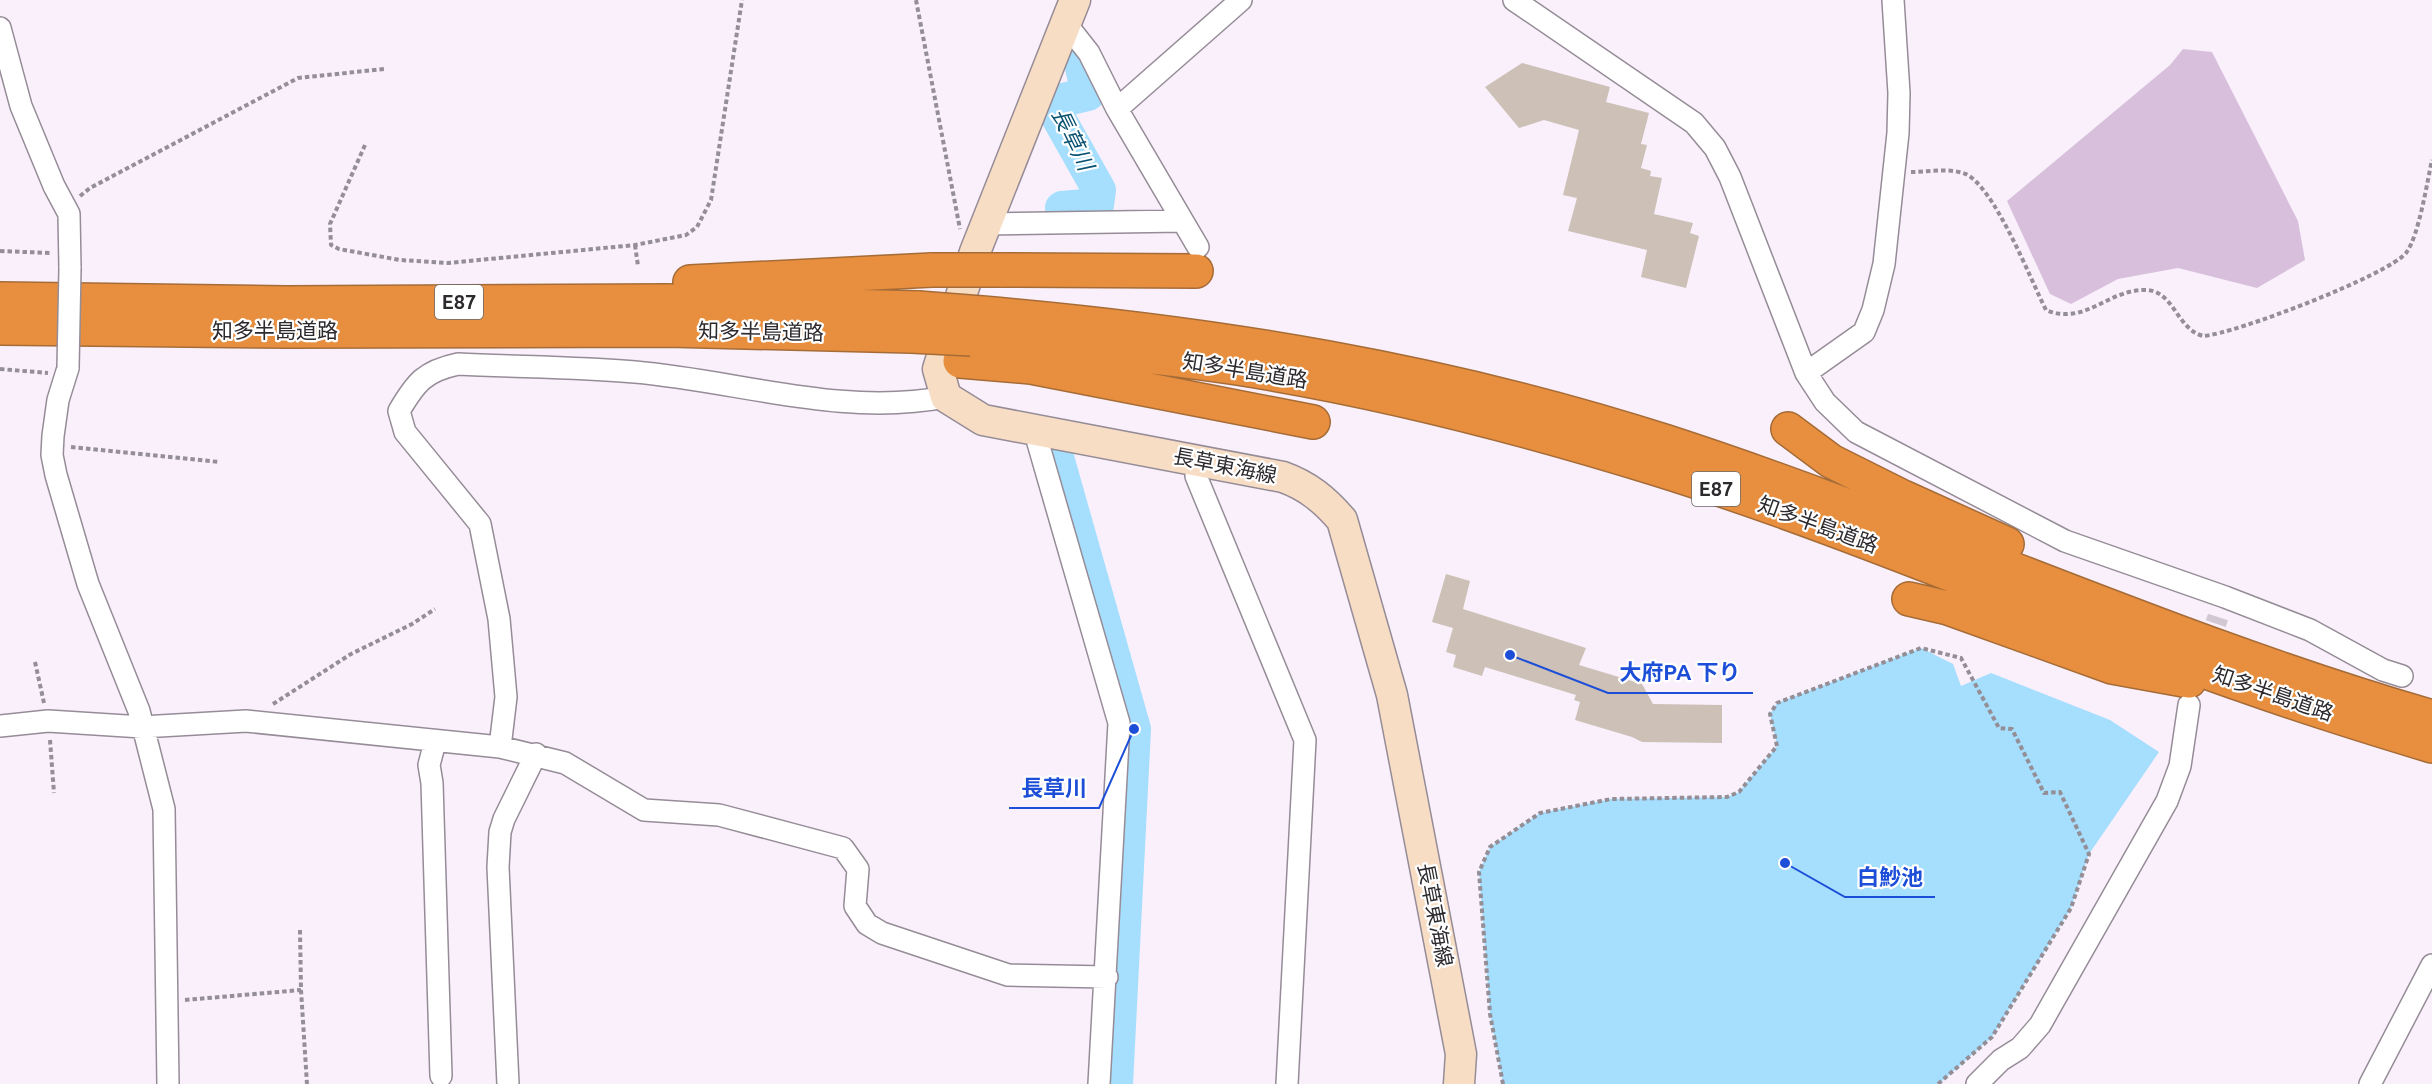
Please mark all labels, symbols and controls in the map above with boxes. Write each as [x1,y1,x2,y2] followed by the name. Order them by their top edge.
[1048,104,1100,176] water label: 長草川
[435,285,483,319] road number: E87
[212,318,338,342] street label: 知多半島道路
[698,318,824,344] street label: 知多半島道路
[1181,348,1309,392] street label: 知多半島道路
[1171,443,1279,487] street label: 長草東海線
[1692,472,1740,506] road number: E87
[1755,491,1882,557] street label: 知多半島道路
[1608,653,1753,693] callout: 大府PA 下り
[1619,659,1741,684] text: 大府PA 下り
[2210,661,2337,725] street label: 知多半島道路
[1009,768,1099,808] callout: 長草川
[1021,775,1087,800] text: 長草川
[1845,857,1935,897] callout: 白魦池
[1414,861,1458,969] street label: 長草東海線
[1857,864,1923,889] text: 白魦池

